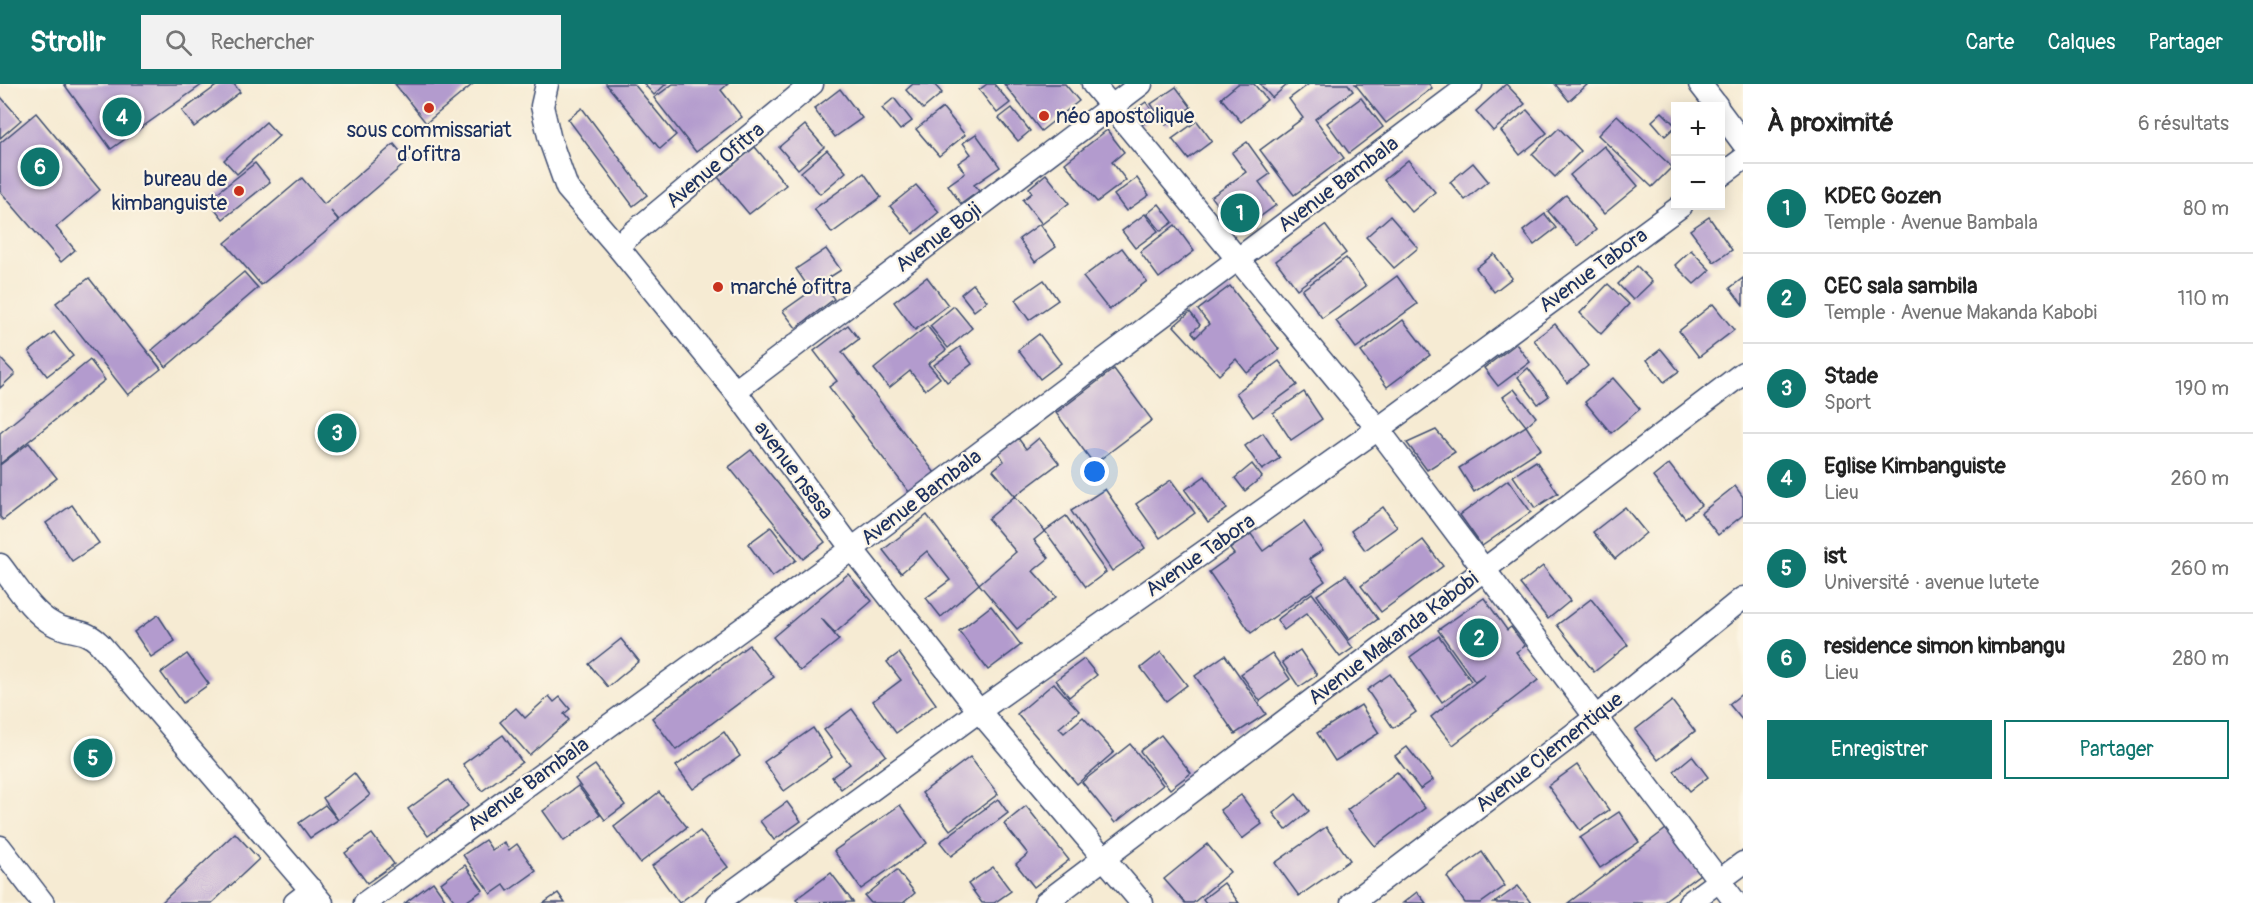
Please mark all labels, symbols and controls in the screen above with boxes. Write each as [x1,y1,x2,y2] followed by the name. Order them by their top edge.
[141,15,561,69] search box
[30,25,105,60] text: Strollr
[162,26,195,59] icon: search
[210,28,314,56] text: Rechercher
[1965,29,2014,56] text: Carte
[2047,29,2115,56] text: Calques
[2148,29,2223,56] text: Partager
[102,94,142,140] pin: 4
[422,101,436,115] marker: sous commissariat d'ofitra
[1671,102,1725,210] map controls
[1671,102,1725,156] button: +
[1056,103,1195,130] place label: néo apostolique
[1767,107,1894,139] text: À proximité
[1037,109,1051,123] marker: néo apostolique
[2138,111,2229,136] text: 6 résultats
[661,116,770,214] street label: Avenue Ofitra
[347,117,512,168] place label: sous commissariat d'ofitra
[1273,130,1404,239] street label: Avenue Bambala
[20,144,60,190] pin: 6
[1671,156,1725,210] button: −
[112,166,228,217] place label: bureau de kimbanguiste
[1824,182,1942,210] text: KDEC Gozen
[232,184,246,198] marker: bureau de kimbanguiste
[1220,190,1260,236] pin: 1
[890,196,987,279] street label: Avenue Boji
[1783,196,1790,221] text: 1
[2183,196,2229,221] text: 80 m
[1824,210,2038,235] text: Temple · Avenue Bambala
[1534,222,1653,319] street label: Avenue Tabora
[1824,272,1977,300] text: CEC sala sambila
[730,274,851,301] place label: marché ofitra
[711,280,725,294] marker: marché ofitra
[1781,286,1792,311] text: 2
[2178,286,2229,311] text: 110 m
[1824,300,2097,325] text: Temple · Avenue Makanda Kabobi
[1824,362,1878,390] text: Stade
[1781,376,1792,401] text: 3
[2175,376,2229,401] text: 190 m
[1824,390,1871,415] text: Sport
[318,410,356,456] pin: 3
[748,416,839,525] street label: avenue nsasa
[856,443,987,552] street label: Avenue Bambala
[1824,452,2006,480] text: Eglise Kimbanguiste
[1080,457,1109,486] your location
[1781,466,1792,491] text: 4
[2170,466,2229,491] text: 260 m
[1824,480,1859,505] text: Lieu
[1140,508,1261,603] street label: Avenue Tabora
[1824,542,1847,570] text: ist
[1781,556,1792,581] text: 5
[2170,556,2229,581] text: 260 m
[1303,565,1484,711] street label: Avenue Makanda Kabobi
[1824,570,2039,595] text: Université · avenue lutete
[1460,616,1498,660] pin: 2
[1824,632,2065,660] text: residence simon kimbangu
[1781,646,1792,671] text: 6
[2172,646,2229,671] text: 280 m
[1824,660,1859,685] text: Lieu
[1470,686,1629,819] street label: Avenue Clementique
[1767,720,1992,779] button: Enregistrer
[2004,720,2229,779] button: Partager
[462,731,595,838] street label: Avenue Bambala
[74,736,112,780] pin: 5

